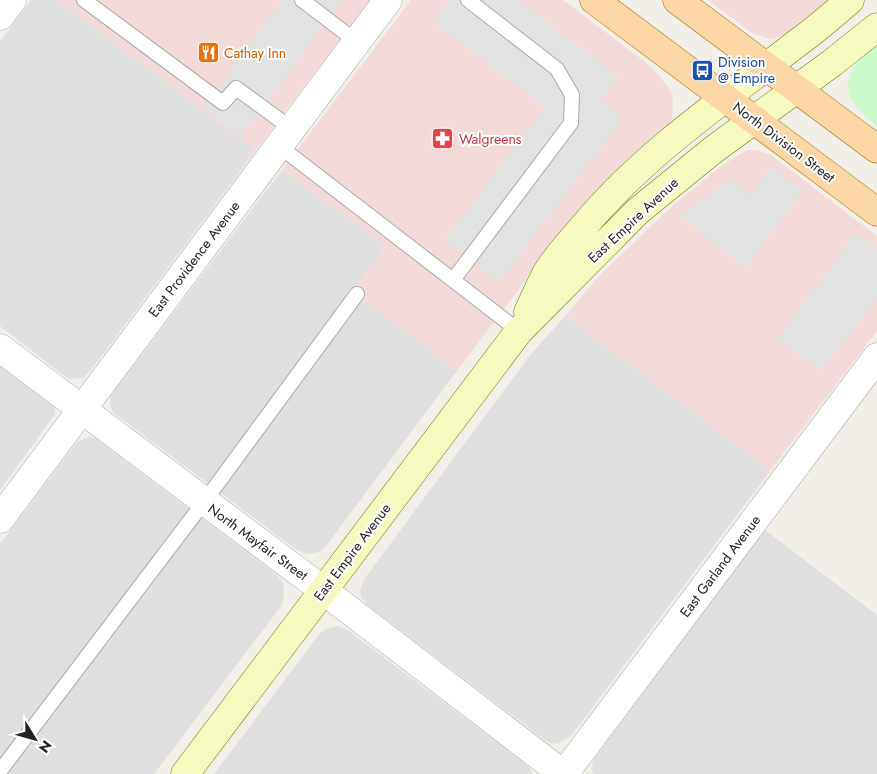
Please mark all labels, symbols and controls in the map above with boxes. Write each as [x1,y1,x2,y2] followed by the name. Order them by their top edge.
[196,41,220,65] restaurant icon: Cathay Inn
[224,43,286,63] place label: Cathay Inn
[718,52,775,88] place label: Division @ Empire
[690,58,714,82] bus stop icon: Division @ Empire
[729,97,840,187] street label: North Division Street
[431,127,455,151] pharmacy icon: Walgreens
[459,129,522,149] place label: Walgreens
[583,173,683,267] street label: East Empire Avenue
[144,197,244,321] street label: East Providence Avenue
[204,499,313,585] street label: North Mayfair Street
[309,499,395,605] street label: East Empire Avenue
[675,511,765,621] street label: East Garland Avenue
[10,714,60,764] north arrow
[34,736,57,757] text: N

